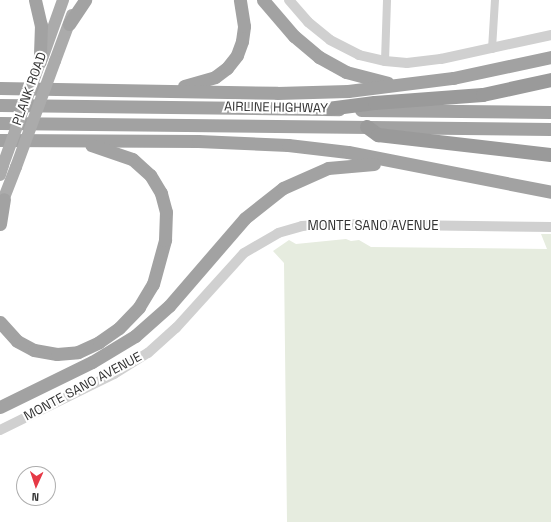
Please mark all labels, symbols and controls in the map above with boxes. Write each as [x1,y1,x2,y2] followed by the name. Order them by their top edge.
[10,50,50,128] street label: PLANK ROAD
[224,99,328,117] street label: AIRLINE HIGHWAY
[307,218,439,234] street label: MONTE SANO AVENUE
[21,349,145,425] street label: MONTE SANO AVENUE
[16,466,56,506] north arrow
[31,490,39,504] text: N

